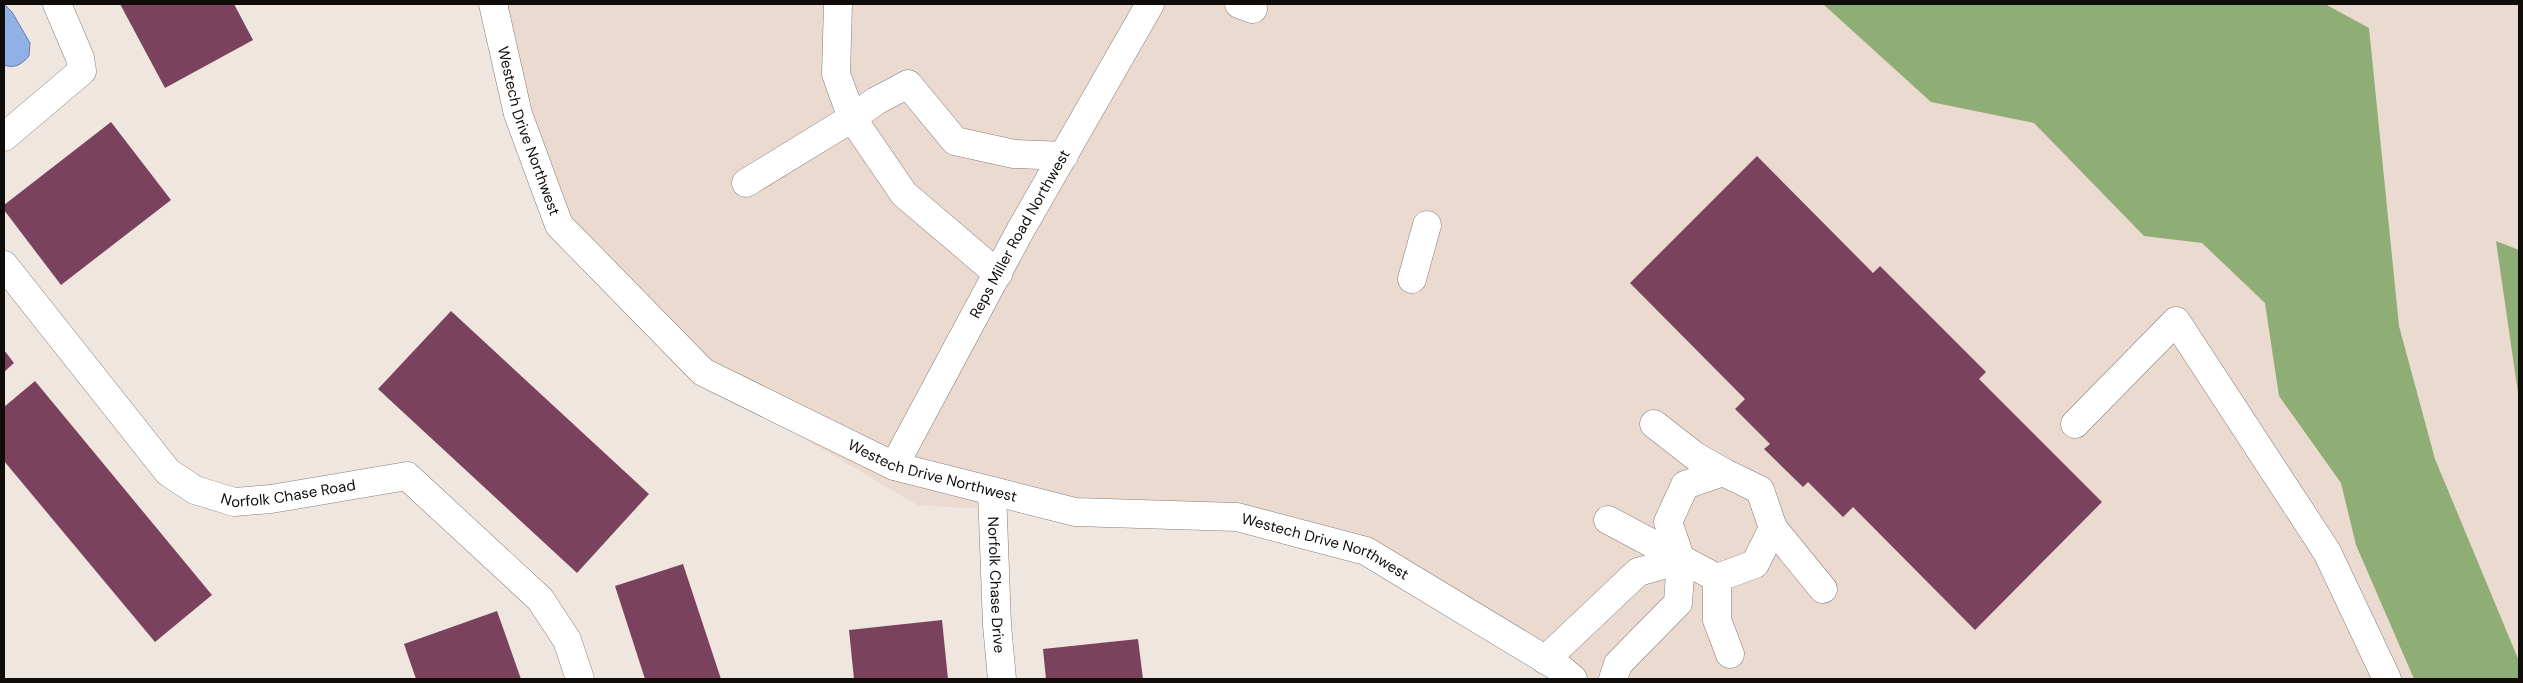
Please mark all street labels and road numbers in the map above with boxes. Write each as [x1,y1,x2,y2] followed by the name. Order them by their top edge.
[493,44,565,218] street label: Westech Drive Northwest
[965,146,1075,322] street label: Reps Miller Road Northwest
[845,435,1019,507] street label: Westech Drive Northwest
[218,475,357,512] street label: Norfolk Chase Road
[1239,509,1413,585] street label: Westech Drive Northwest
[983,516,1010,654] street label: Norfolk Chase Drive

